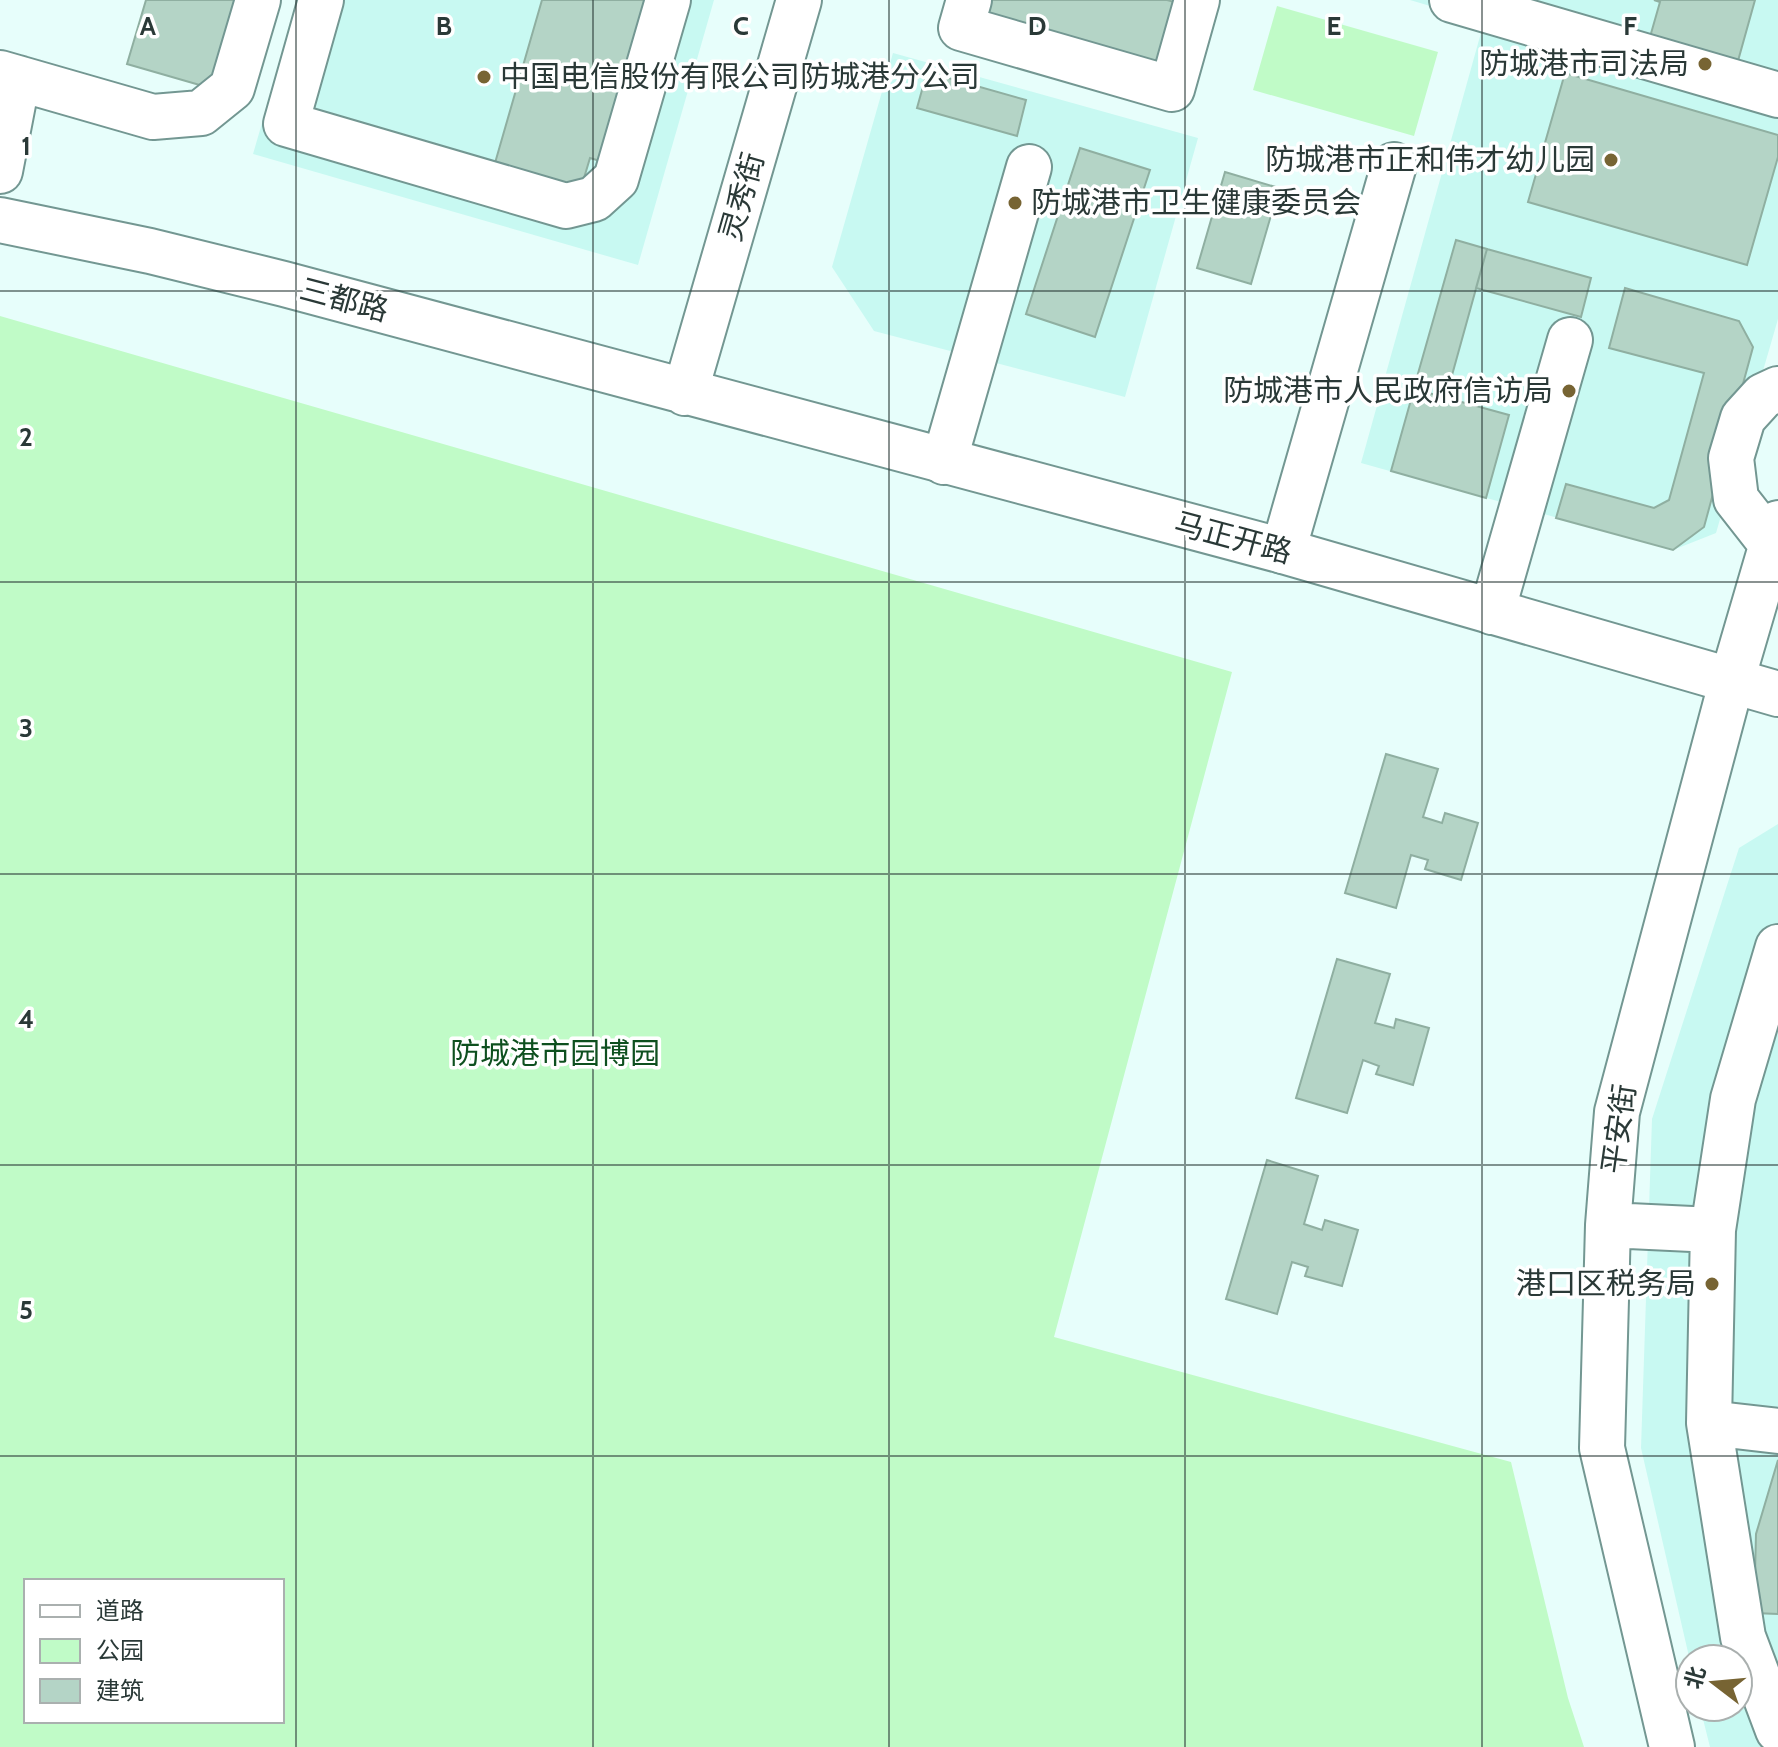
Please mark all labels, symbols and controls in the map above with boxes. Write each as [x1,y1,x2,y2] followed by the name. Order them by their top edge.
[140,10,157,42] text: A
[436,10,452,42] text: B
[733,10,749,42] text: C
[1028,10,1046,42] text: D
[1327,10,1341,42] text: E
[1623,10,1637,42] text: F
[1479,45,1689,82] place label: 防城港市司法局
[1696,55,1714,73] marker: 防城港市司法局
[500,58,980,95] place label: 中国电信股份有限公司防城港分公司
[475,68,493,86] marker: 中国电信股份有限公司防城港分公司
[21,130,31,162] text: 1
[1265,141,1595,178] place label: 防城港市正和伟才幼儿园
[711,149,772,245] street label: 灵秀街
[1602,151,1620,169] marker: 防城港市正和伟才幼儿园
[1031,184,1361,221] place label: 防城港市卫生健康委员会
[1006,194,1024,212] marker: 防城港市卫生健康委员会
[296,270,392,329] street label: 三都路
[1223,372,1553,409] place label: 防城港市人民政府信访局
[1560,382,1578,400] marker: 防城港市人民政府信访局
[19,421,33,453] text: 2
[1170,504,1296,571] street label: 马正开路
[19,712,33,744] text: 3
[18,1003,34,1035] text: 4
[450,1035,660,1072] park label: 防城港市园博园
[1594,1082,1643,1176] street label: 平安街
[1516,1265,1696,1302] place label: 港口区税务局
[1703,1275,1721,1293] marker: 港口区税务局
[19,1294,33,1326] text: 5
[24,1579,284,1723] legend
[96,1596,144,1625] text: 道路
[96,1636,144,1665] text: 公园
[1674,1643,1754,1723] north arrow
[1679,1663,1711,1692] text: 北
[96,1676,144,1705] text: 建筑

